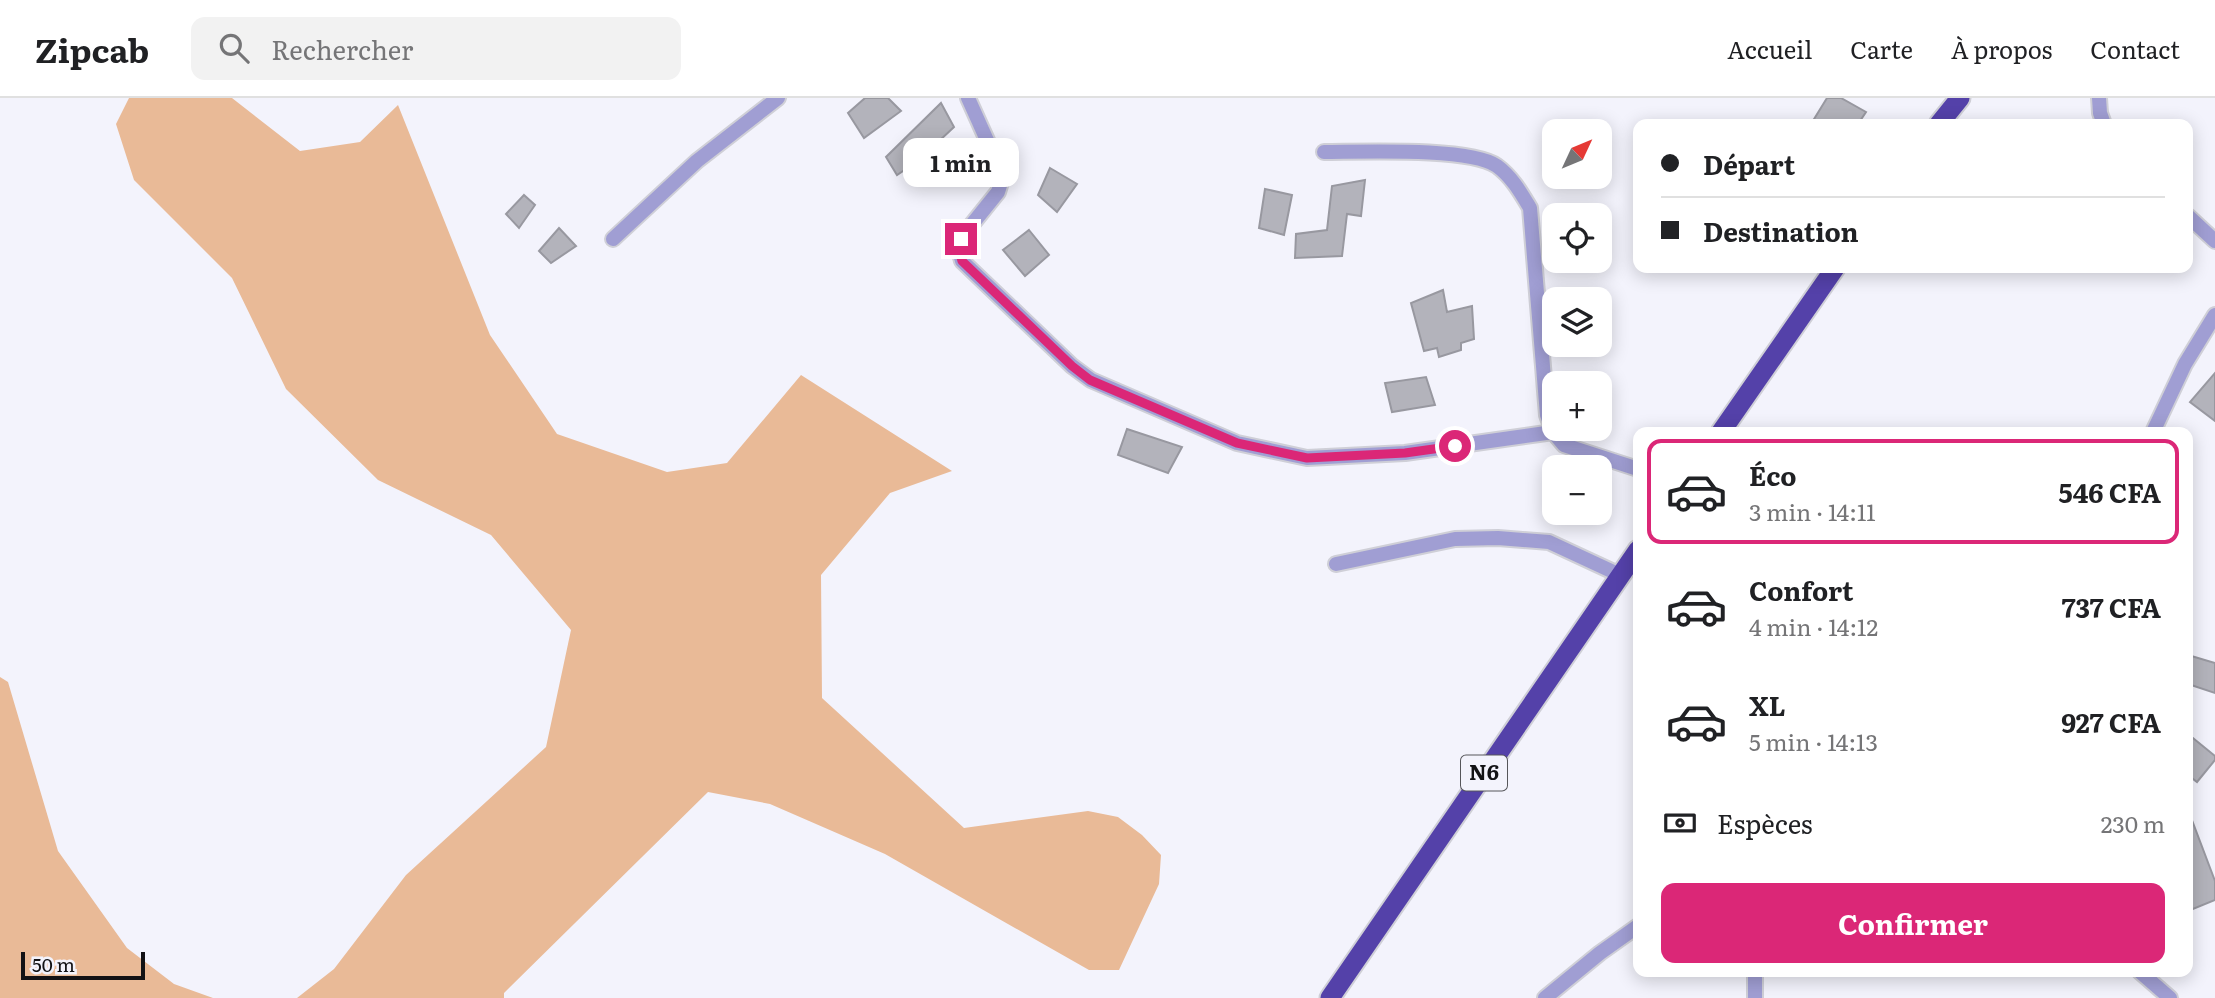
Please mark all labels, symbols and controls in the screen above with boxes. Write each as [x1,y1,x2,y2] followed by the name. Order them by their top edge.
[191,17,681,80] search box
[35,24,149,73] text: Zipcab
[215,29,253,67] icon: search
[271,29,413,68] text: Rechercher
[1727,31,1812,66] text: Accueil
[1850,31,1913,66] text: Carte
[1951,31,2052,66] text: À propos
[2090,31,2180,66] text: Contact
[1542,119,1612,189] north arrow
[1542,119,1612,525] map controls
[903,138,1019,186] callout: 1 min
[1703,144,1795,183] text: Départ
[930,145,992,179] text: 1 min
[1542,203,1612,273] button: locate
[1703,211,1859,250] text: Destination
[945,223,977,255] route end
[1542,287,1612,357] button: layers
[1542,371,1612,441] button: +
[1439,430,1471,462] route start
[1542,455,1612,525] button: −
[1749,455,1797,494] text: Éco
[1665,460,1728,523] icon: car
[2059,472,2161,511] text: 546 CFA
[1749,494,1876,528] text: 3 min · 14:11
[1749,570,1853,609] text: Confort
[1665,575,1728,638] icon: car
[2061,587,2161,626] text: 737 CFA
[1749,609,1878,643] text: 4 min · 14:12
[1749,685,1786,724] text: XL
[1665,690,1728,753] icon: car
[2061,702,2161,741] text: 927 CFA
[1749,724,1878,758] text: 5 min · 14:13
[1461,756,1507,790] road number: N6
[1717,803,1813,842] text: Espèces
[1661,804,1699,842] icon: cash
[2101,806,2165,840] text: 230 m
[1661,883,2165,963] button: Confirmer
[21,949,145,981] scale bar
[32,950,75,978] text: 50 m

